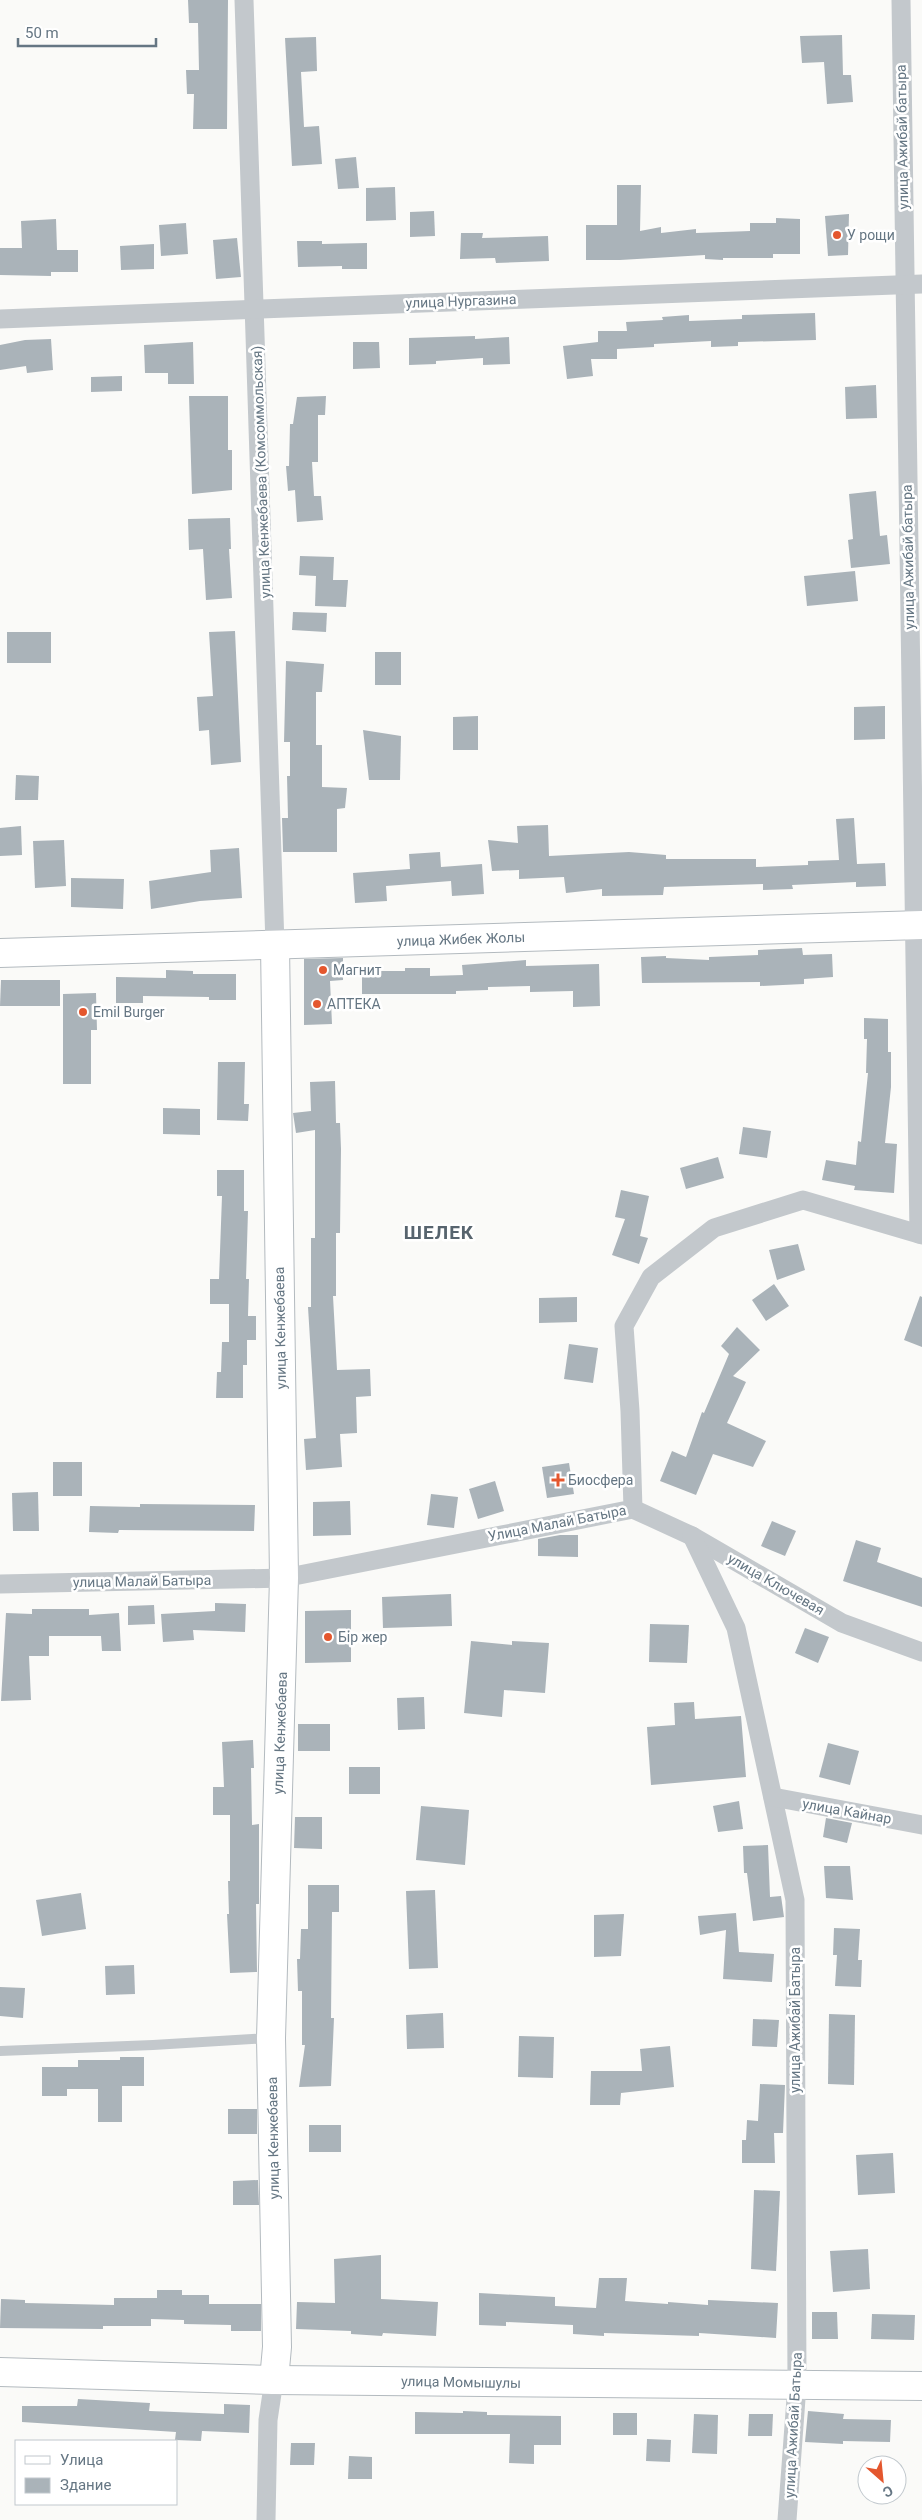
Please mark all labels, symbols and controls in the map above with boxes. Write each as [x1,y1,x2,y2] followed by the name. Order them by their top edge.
[18,15,155,47] scale bar
[25,24,59,42] text: 50 m
[893,64,911,210] street label: улица Ажибай батыра
[847,227,895,243] place label: У рощи
[831,229,843,241] marker: У рощи
[405,291,517,311] street label: улица Нургазина
[249,345,274,599] street label: улица Кенжебаева (Комсоммольская)
[899,484,917,630] street label: улица Ажибай батыра
[397,929,525,949] street label: улица Жибек Жолы
[333,962,382,978] place label: Магнит
[317,964,329,976] marker: Магнит
[327,996,381,1012] place label: АПТЕКА
[311,998,323,1010] marker: АПТЕКА
[93,1004,165,1020] place label: Emil Burger
[77,1006,89,1018] marker: Emil Burger
[404,1221,474,1244] district label: ШЕЛЕК
[271,1267,289,1389] street label: улица Кенжебаева
[568,1472,633,1488] place label: Биосфера
[552,1474,564,1486] marker: Биосфера
[487,1502,627,1544] street label: Улица Малай Батыра
[725,1550,827,1618] street label: улица Ключевая
[73,1572,211,1590] street label: улица Малай Батыра
[338,1629,388,1645] place label: Бір жер
[322,1631,334,1643] marker: Бір жер
[270,1671,290,1795] street label: улица Кенжебаева
[801,1795,893,1827] street label: улица Кайнар
[787,1947,803,2093] street label: улица Ажибай Батыра
[264,2077,282,2199] street label: улица Кенжебаева
[781,2352,805,2498] street label: улица Ажибай Батыра
[401,2373,521,2391] street label: улица Момышулы
[15,2440,178,2505] legend
[60,2451,103,2469] text: Улица
[857,2455,907,2505] north arrow
[60,2476,111,2494] text: Здание
[880,2482,896,2501] text: С

